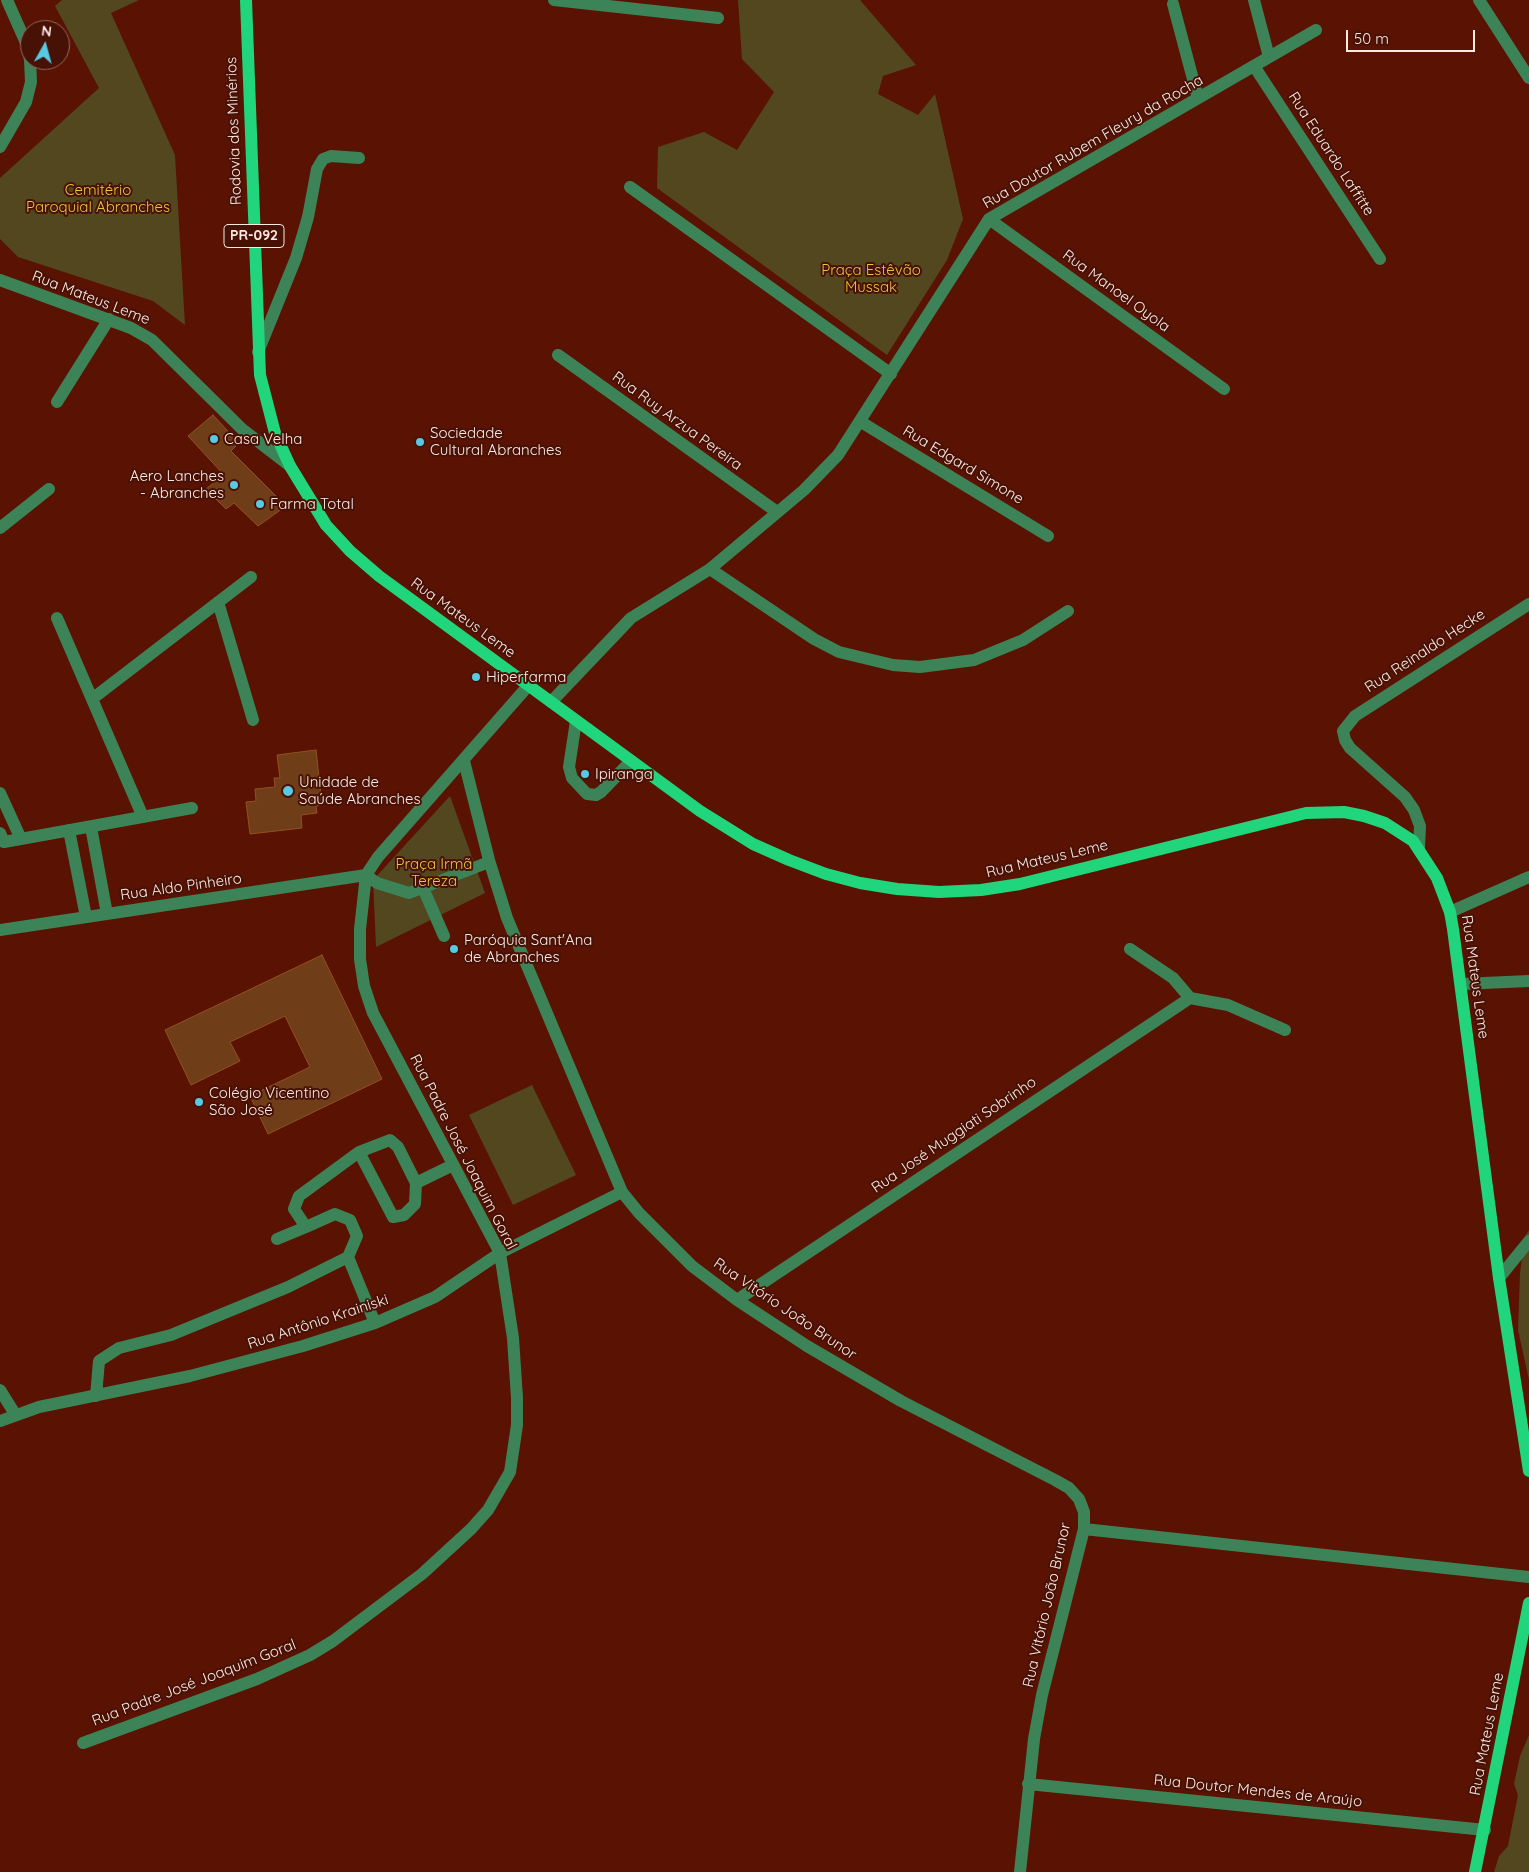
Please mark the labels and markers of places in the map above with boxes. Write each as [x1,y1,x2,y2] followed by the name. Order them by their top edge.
[430,424,562,459] place label: Sociedade Cultural Abranches
[224,430,302,448] place label: Casa Velha
[208,433,220,445] marker: Casa Velha
[414,436,426,448] marker: Sociedade Cultural Abranches
[130,467,224,502] place label: Aero Lanches - Abranches
[228,479,240,491] marker: Aero Lanches - Abranches
[270,495,354,513] place label: Farma Total
[254,498,266,510] marker: Farma Total
[486,668,566,686] place label: Hiperfarma
[470,671,482,683] marker: Hiperfarma
[595,765,653,783] place label: Ipiranga
[579,768,591,780] marker: Ipiranga
[299,773,421,808] place label: Unidade de Saúde Abranches
[281,784,295,798] marker: Unidade de Saúde Abranches
[464,931,592,966] place label: Paróquia Sant'Ana de Abranches
[448,943,460,955] marker: Paróquia Sant'Ana de Abranches
[209,1084,329,1119] place label: Colégio Vicentino São José
[193,1096,205,1108] marker: Colégio Vicentino São José

